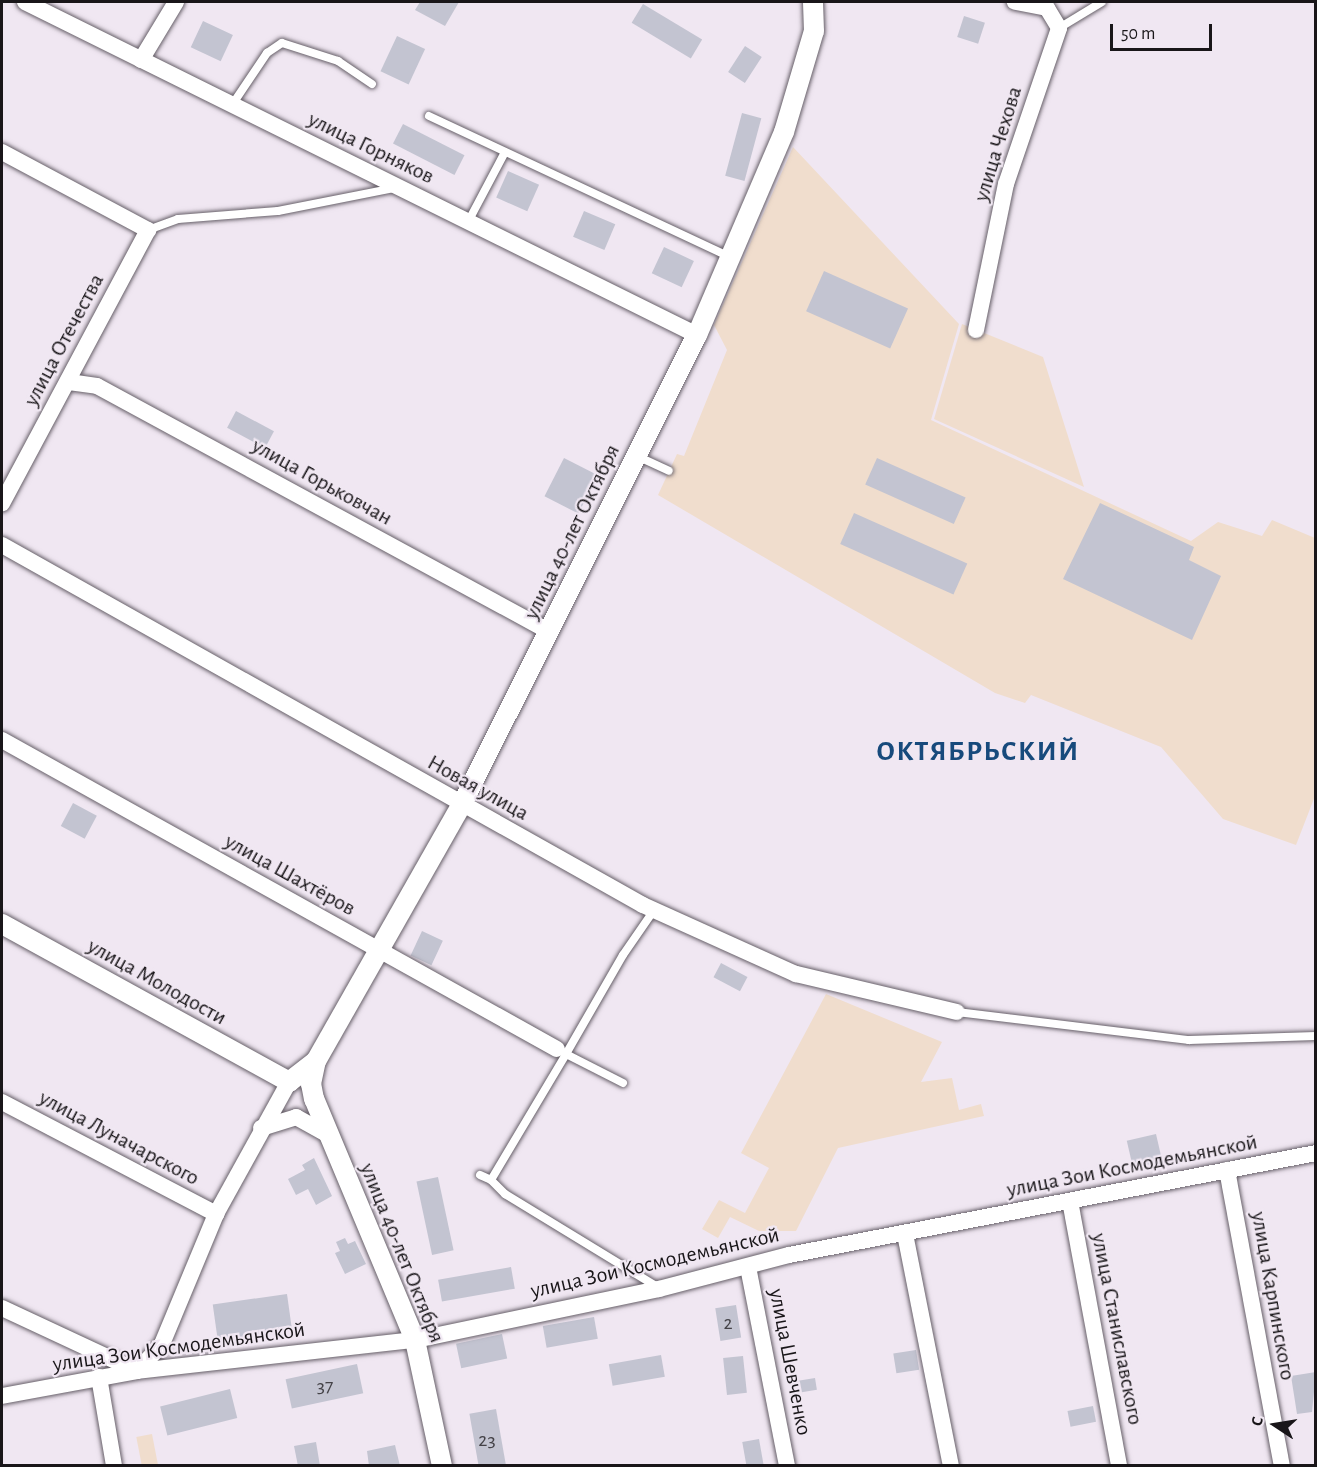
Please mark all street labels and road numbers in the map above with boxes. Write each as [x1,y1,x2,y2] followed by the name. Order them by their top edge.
[968,83,1028,205] street label: улица Чехова
[304,106,438,190] street label: улица Горняков
[18,269,110,411] street label: улица Отечества
[247,433,397,531] street label: улица Горьковчан
[518,440,626,624] street label: улица 40-лет Октября
[423,749,533,827] street label: Новая улица
[220,828,360,922] street label: улица Шахтёров
[83,933,231,1031] street label: улица Молодости
[34,1085,204,1191] street label: улица Луначарского
[1005,1129,1259,1203] street label: улица Зои Космодемьянской
[354,1159,450,1347] street label: улица 40-лет Октября
[1245,1210,1301,1382] street label: улица Карпинского
[528,1222,782,1304] street label: улица Зои Космодемьянской
[1085,1231,1149,1427] street label: улица Станиславского
[763,1287,817,1437] street label: улица Шевченко
[51,1316,307,1378] street label: улица Зои Космодемьянской

